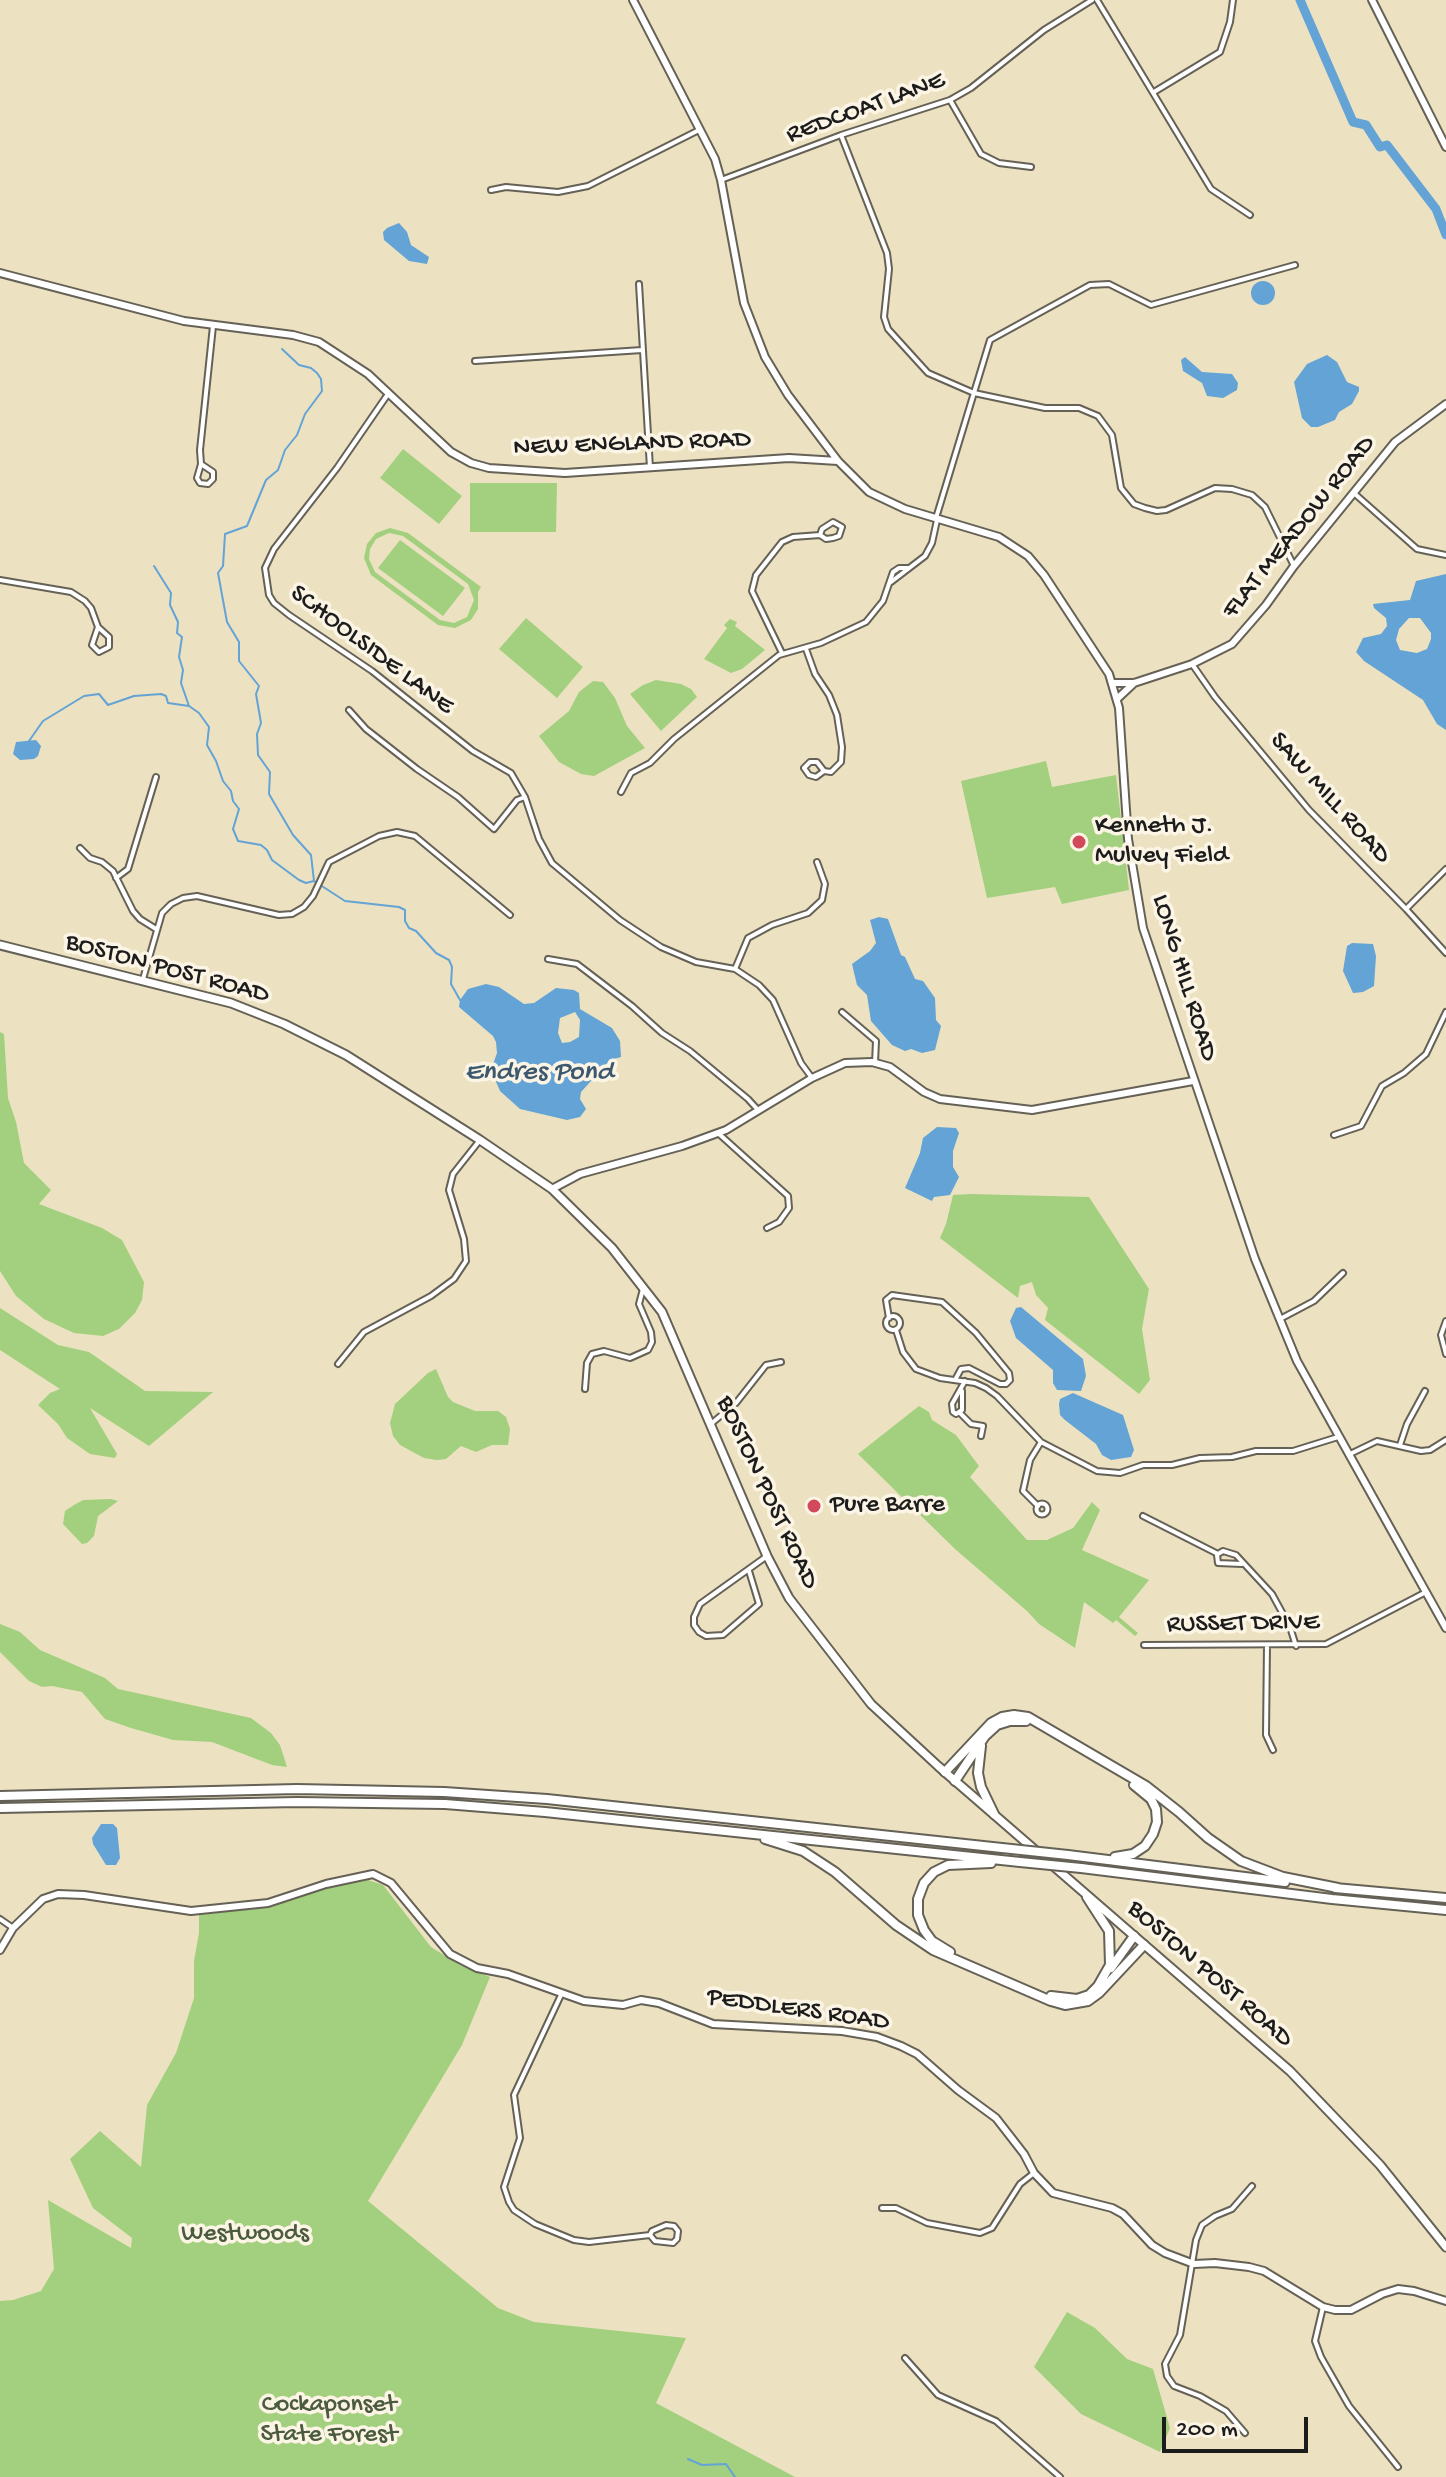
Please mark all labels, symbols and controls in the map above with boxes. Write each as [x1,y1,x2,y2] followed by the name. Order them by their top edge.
[783,66,949,152] street label: REDCOAT LANE
[513,425,751,465] street label: NEW ENGLAND ROAD
[1217,430,1383,626] street label: FLAT MEADOW ROAD
[283,579,459,723] street label: SCHOOLSIDE LANE
[1262,727,1396,871] street label: SAW MILL ROAD
[1095,811,1228,872] place label: Kenneth J. Mulvey Field
[1070,833,1088,851] marker: Kenneth J. Mulvey Field
[1143,891,1223,1065] street label: LONG HILL ROAD
[62,928,272,1012] street label: BOSTON POST ROAD
[465,1057,613,1091] water label: Endres Pond
[708,1391,824,1595] street label: BOSTON POST ROAD
[830,1490,945,1522] place label: Pure Barre
[805,1497,823,1515] marker: Pure Barre
[1166,1608,1320,1642] street label: RUSSET DRIVE
[1120,1894,1298,2056] street label: BOSTON POST ROAD
[705,1983,891,2039] street label: PEDDLERS ROAD
[181,2219,309,2251] park label: Westwoods
[261,2390,397,2452] park label: Cockaponset State Forest
[1166,2401,1312,2451] scale bar
[1176,2416,1238,2445] text: 200 m

